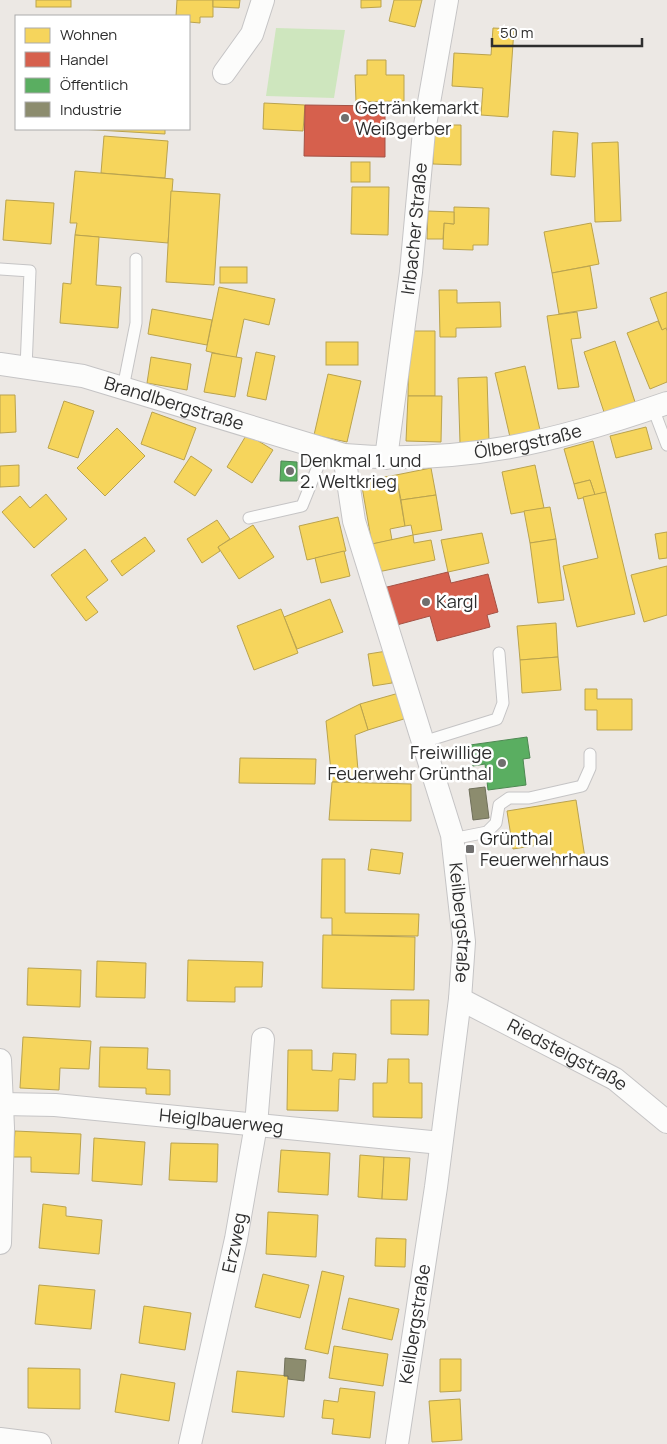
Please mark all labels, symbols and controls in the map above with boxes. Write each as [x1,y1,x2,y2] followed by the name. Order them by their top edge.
[15,15,190,130] legend
[492,15,642,47] scale bar
[500,22,534,43] text: 50 m
[60,24,117,45] text: Wohnen
[60,49,109,70] text: Handel
[60,74,128,95] text: Öffentlich
[355,95,479,140] place label: Getränkemarkt Weißgerber
[60,99,122,120] text: Industrie
[339,112,351,124] marker: Getränkemarkt Weißgerber
[395,162,432,296] street label: Irlbacher Straße
[102,370,247,435] street label: Brandlbergstraße
[473,418,584,463] street label: Ölbergstraße
[300,448,421,493] place label: Denkmal 1. und 2. Weltkrieg
[284,465,296,477] marker: Denkmal 1. und 2. Weltkrieg
[436,589,478,613] place label: Kargl
[420,596,432,608] marker: Kargl
[328,740,492,785] place label: Freiwillige Feuerwehr Grünthal
[496,757,508,769] marker: Freiwillige Feuerwehr Grünthal
[480,826,609,871] place label: Grünthal Feuerwehrhaus
[464,843,476,855] marker: Grünthal Feuerwehrhaus
[444,861,477,984] street label: Keilbergstraße
[504,1013,633,1096] street label: Riedsteigstraße
[158,1102,285,1138] street label: Heiglbauerweg
[216,1211,251,1275] street label: Erzweg
[393,1262,435,1385] street label: Keilbergstraße

